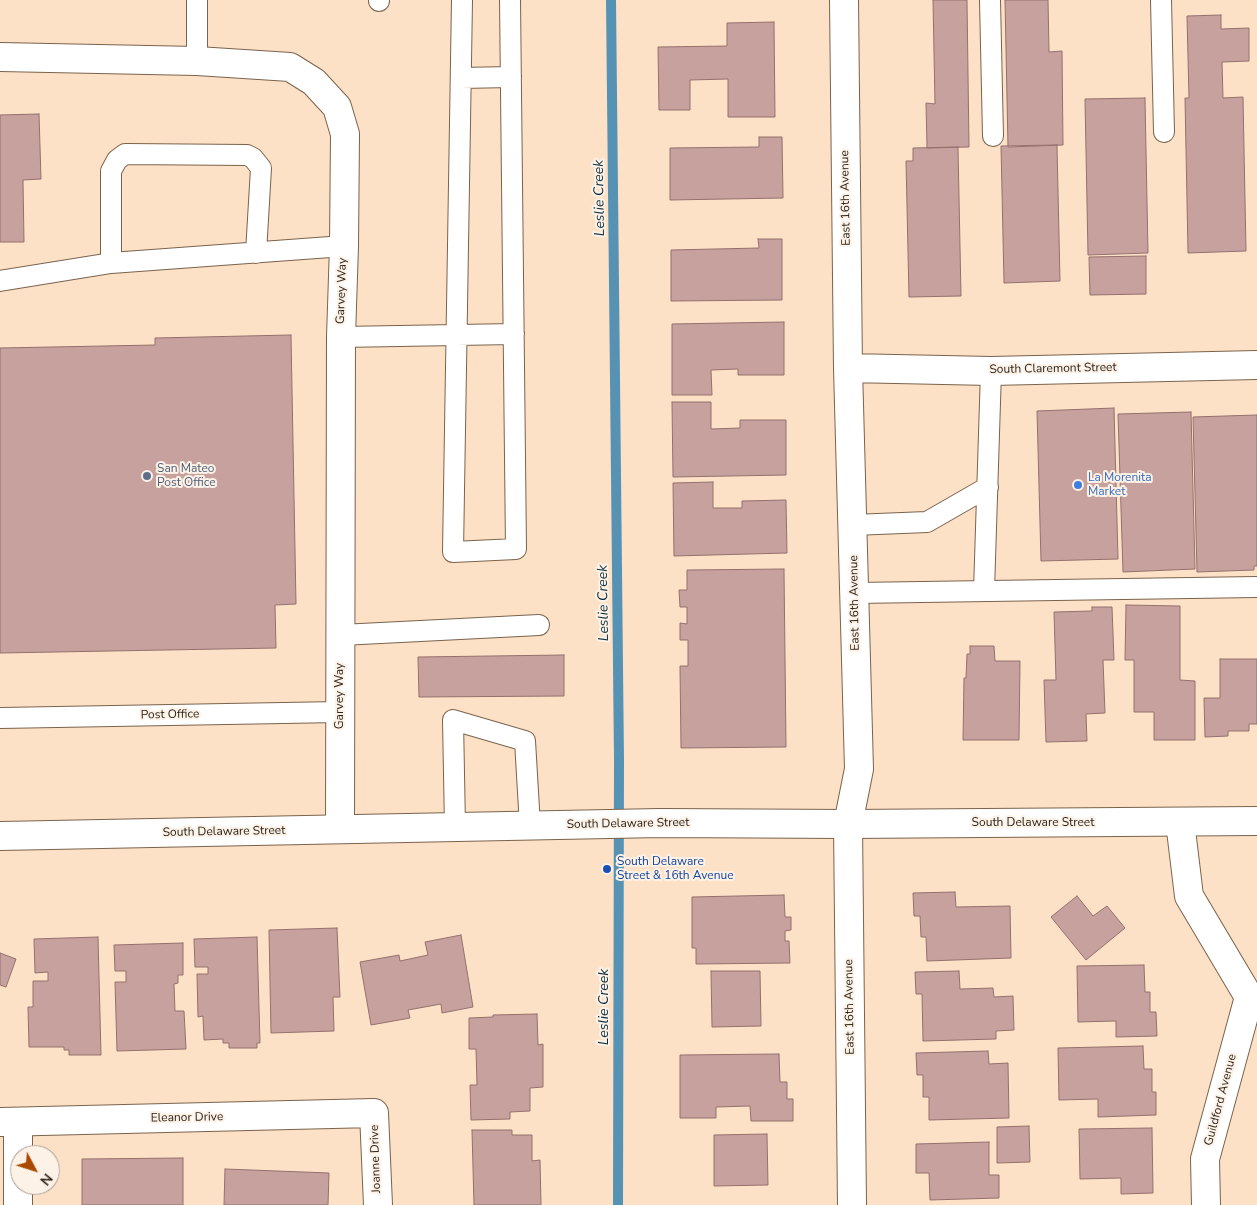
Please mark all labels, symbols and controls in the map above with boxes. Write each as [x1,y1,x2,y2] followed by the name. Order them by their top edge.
[838,150,854,246] street label: East 16th Avenue
[591,160,609,236] water label: Leslie Creek
[334,258,350,324] street label: Garvey Way
[989,361,1117,377] street label: South Claremont Street
[157,462,216,490] place label: San Mateo Post Office
[141,470,153,482] marker: San Mateo Post Office
[1088,471,1152,499] place label: La Morenita Market
[1072,479,1084,491] marker: La Morenita Market
[847,555,863,651] street label: East 16th Avenue
[595,565,613,641] water label: Leslie Creek
[333,663,347,729] street label: Garvey Way
[141,707,199,723] street label: Post Office
[566,816,690,832] street label: South Delaware Street
[972,816,1094,830] street label: South Delaware Street
[162,824,286,840] street label: South Delaware Street
[617,855,734,883] place label: South Delaware Street & 16th Avenue
[601,863,613,875] marker: South Delaware Street & 16th Avenue
[842,959,858,1055] street label: East 16th Avenue
[597,969,613,1045] water label: Leslie Creek
[1202,1053,1240,1147] street label: Guildford Avenue
[151,1110,223,1126] street label: Eleanor Drive
[368,1125,384,1193] street label: Joanne Drive
[10,1145,60,1195] north arrow
[35,1169,57,1189] text: N

